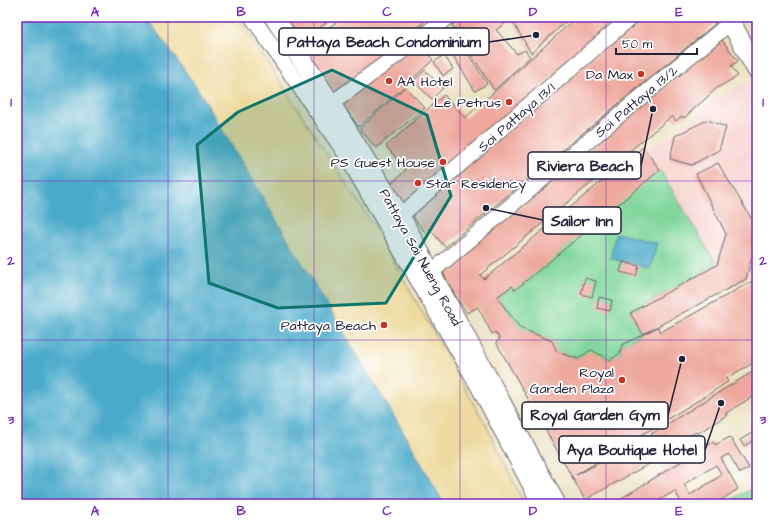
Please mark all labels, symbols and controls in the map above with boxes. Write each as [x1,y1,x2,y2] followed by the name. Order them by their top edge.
[91,3,100,21] text: A
[236,3,246,21] text: B
[382,3,392,21] text: C
[529,3,538,21] text: D
[675,3,683,21] text: E
[279,28,489,55] callout: Pattaya Beach Condominium
[616,30,697,56] scale bar
[287,32,481,54] text: Pattaya Beach Condominium
[622,36,653,53] text: 50 m
[591,61,682,142] street label: Soi Pattaya 13/2
[586,65,633,85] place label: Da Max
[636,69,646,79] marker: Da Max
[397,72,452,92] place label: AA Hotel
[384,76,394,86] marker: AA Hotel
[474,78,560,157] street label: Soi Pattaya 13/1
[10,93,12,111] text: 1
[434,93,501,113] place label: Le Petrus
[762,93,764,111] text: 1
[504,97,514,107] marker: Le Petrus
[528,152,641,179] callout: Riviera Beach
[331,153,435,173] place label: PS Guest House
[537,156,634,177] text: Riviera Beach
[438,157,448,167] marker: PS Guest House
[426,174,526,194] place label: Star Residency
[413,178,423,188] marker: Star Residency
[374,185,466,330] street label: Pattaya Sai Nueng Road
[543,207,621,234] callout: Sailor Inn
[550,211,613,232] text: Sailor Inn
[6,252,15,270] text: 2
[758,252,767,270] text: 2
[281,316,376,336] place label: Pattaya Beach
[379,320,389,330] marker: Pattaya Beach
[530,363,614,399] place label: Royal Garden Plaza
[617,375,627,385] marker: Royal Garden Plaza
[522,402,668,429] callout: Royal Garden Gym
[530,405,660,427] text: Royal Garden Gym
[7,411,15,429] text: 3
[759,411,767,429] text: 3
[559,436,705,463] callout: Aya Boutique Hotel
[567,440,698,462] text: Aya Boutique Hotel
[91,502,100,520] text: A
[236,502,246,520] text: B
[382,502,392,520] text: C
[529,502,538,520] text: D
[675,502,683,520] text: E

